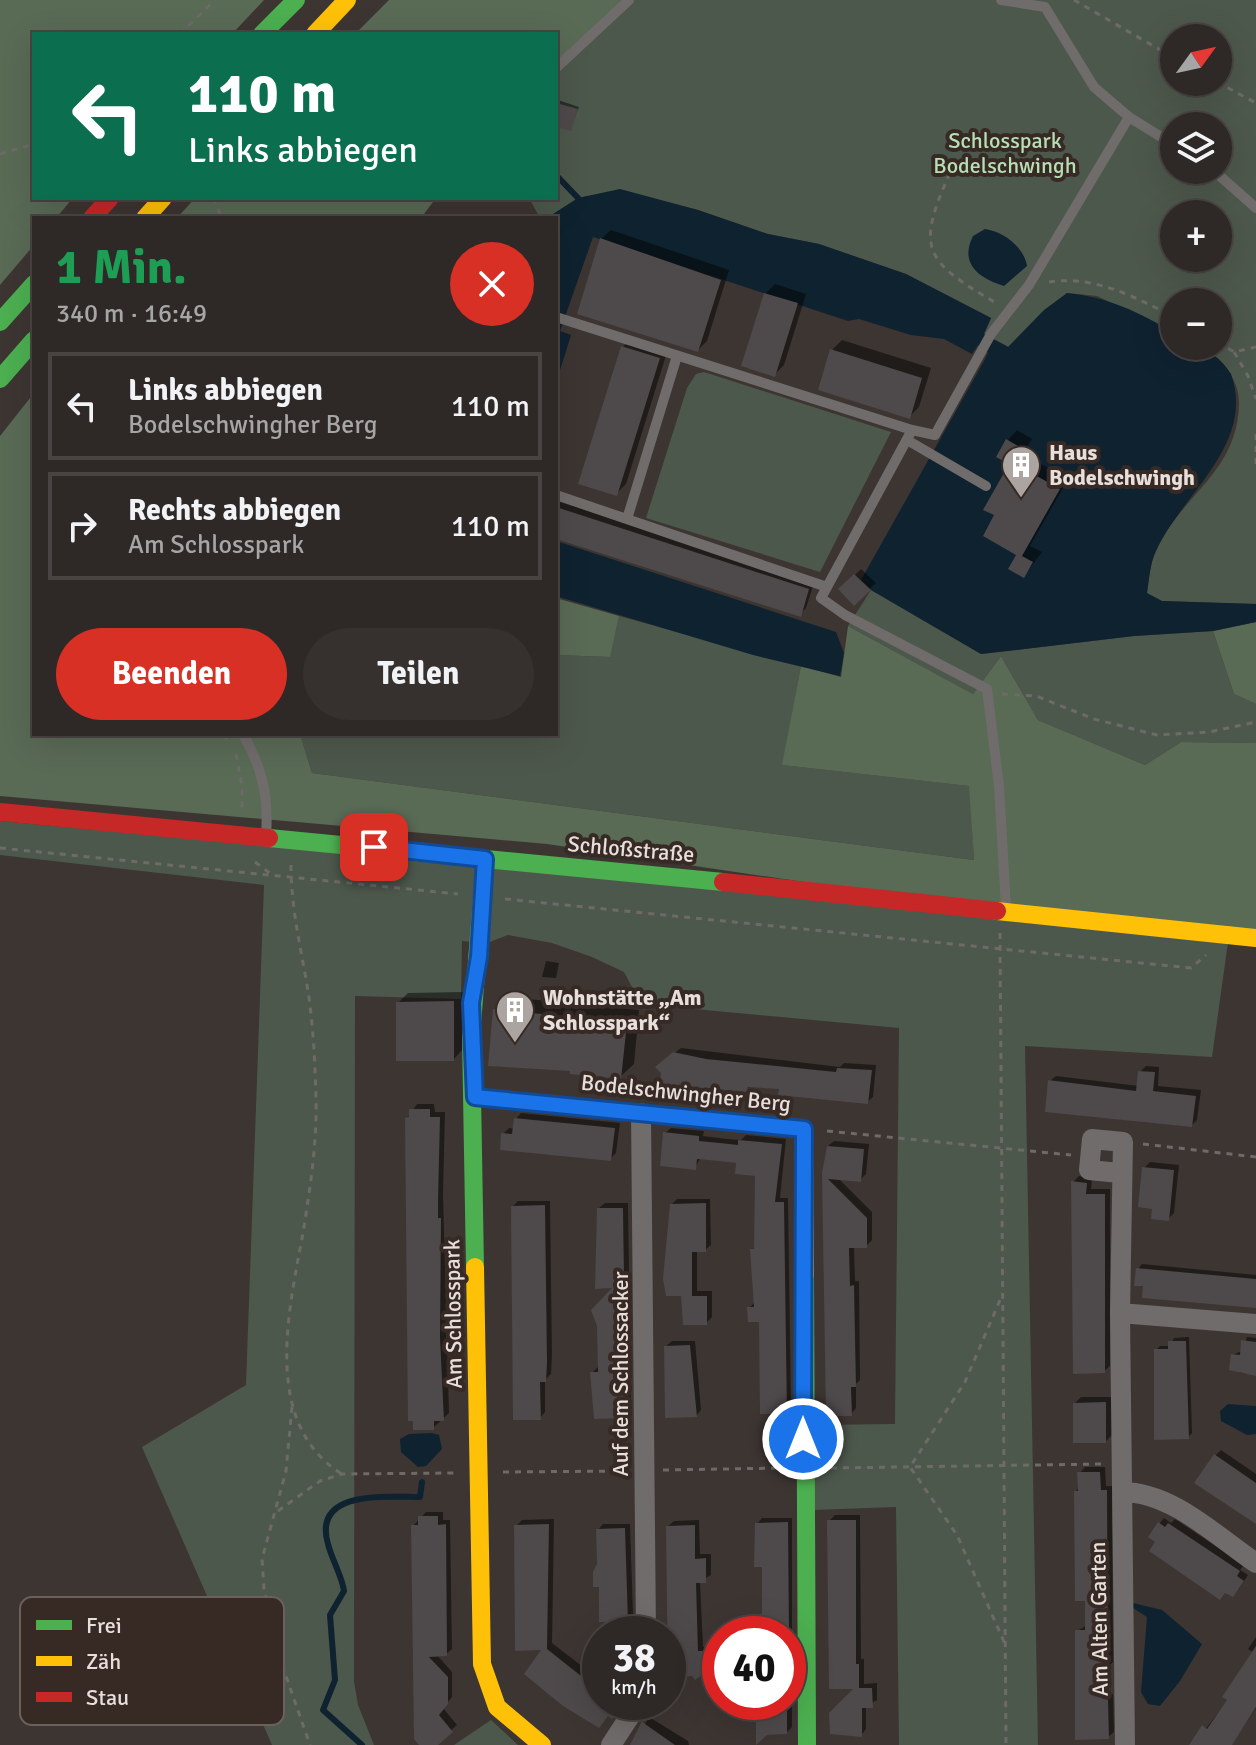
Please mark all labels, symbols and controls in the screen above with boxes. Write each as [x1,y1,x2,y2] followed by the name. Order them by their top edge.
[1160,24,1232,96] north arrow
[1160,24,1232,360] map controls
[188,59,336,128] text: 110 m
[56,64,160,168] icon: left
[1160,112,1232,184] button: layers
[933,127,1077,179] park label: Schlosspark Bodelschwingh
[188,128,418,173] text: Links abbiegen
[1160,200,1232,272] button: +
[56,238,187,297] text: 1 Min.
[450,242,534,326] button: close
[1160,288,1232,360] button: −
[56,298,207,330] text: 340 m · 16:49
[128,372,323,409] text: Links abbiegen
[60,384,104,428] icon: left
[451,388,530,425] text: 110 m
[128,409,377,441] text: Bodelschwingher Berg
[1049,439,1195,491] place label: Haus Bodelschwingh
[1000,444,1042,499] building icon: Haus Bodelschwingh
[128,492,341,529] text: Rechts abbiegen
[60,504,104,548] icon: right
[451,508,530,545] text: 110 m
[128,529,304,561] text: Am Schlosspark
[56,628,287,720] button: Beenden
[303,628,534,720] button: Teilen
[340,813,408,881] pin
[352,825,396,869] icon: arrive
[567,830,695,868] street label: Schloßstraße
[543,984,702,1036] place label: Wohnstätte „Am Schlosspark“
[494,989,536,1044] building icon: Wohnstätte „Am Schlosspark“
[580,1069,792,1117] street label: Bodelschwingher Berg
[438,1239,468,1389] street label: Am Schlosspark
[607,1271,634,1477] street label: Auf dem Schlossacker
[761,1397,845,1481] position arrow
[1084,1541,1114,1697] street label: Am Alten Garten
[20,1597,284,1725] legend
[86,1612,122,1639] text: Frei
[702,1616,806,1720] speed limit sign: 40
[612,1633,656,1683] text: 38
[86,1648,121,1675] text: Zäh
[611,1675,657,1700] text: km/h
[86,1684,129,1711] text: Stau

